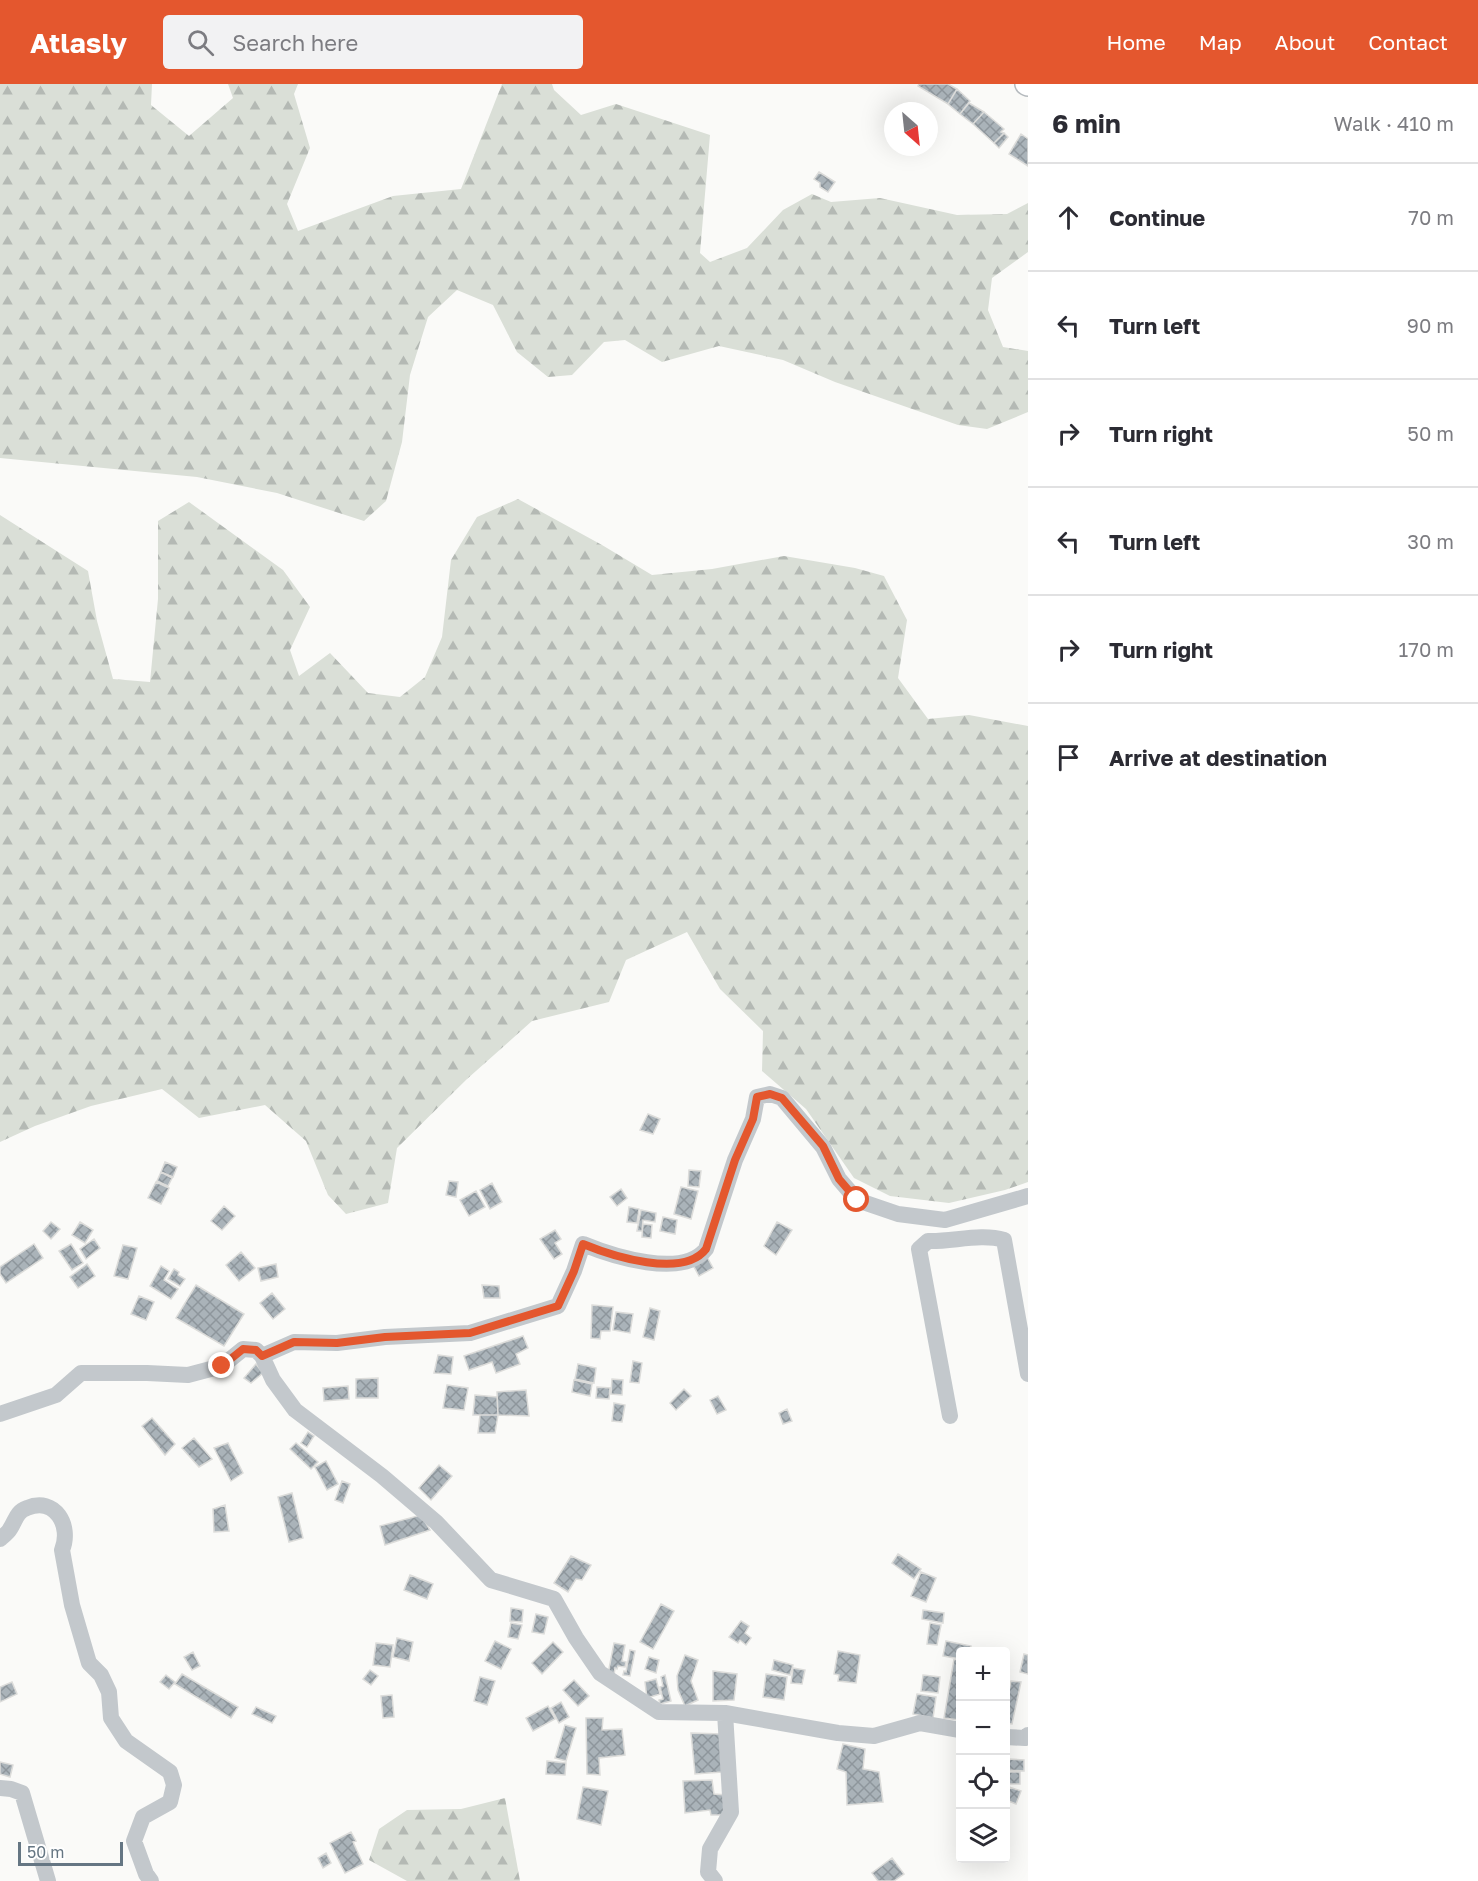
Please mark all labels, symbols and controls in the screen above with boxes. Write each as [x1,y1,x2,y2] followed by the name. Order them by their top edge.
[163,15,583,69] search box
[30,26,127,59] text: Atlasly
[184,26,217,59] icon: search
[232,29,358,56] text: Search here
[1106,29,1166,55] text: Home
[1199,29,1242,55] text: Map
[1275,29,1335,55] text: About
[1368,29,1448,55] text: Contact
[884,102,938,156] north arrow
[1052,108,1121,139] text: 6 min
[1334,111,1454,135] text: Walk · 410 m
[1052,201,1085,234] icon: ahead
[1109,204,1205,231] text: Continue
[1408,205,1454,229] text: 70 m
[1052,309,1085,342] icon: left
[1109,312,1200,339] text: Turn left
[1407,313,1454,337] text: 90 m
[1052,417,1085,450] icon: right
[1109,420,1213,447] text: Turn right
[1407,421,1454,445] text: 50 m
[1052,525,1085,558] icon: left
[1109,528,1200,555] text: Turn left
[1407,529,1454,553] text: 30 m
[1052,633,1085,666] icon: right
[1109,636,1213,663] text: Turn right
[1399,637,1454,661] text: 170 m
[1052,741,1085,774] icon: arrive
[1109,744,1327,771] text: Arrive at destination
[843,1186,869,1212] route start
[208,1352,234,1378] route end
[956,1647,1010,1863] map controls
[956,1647,1010,1701] button: +
[956,1701,1010,1755] button: −
[956,1755,1010,1809] button: locate
[956,1809,1010,1863] button: layers
[18,1839,123,1866] scale bar
[27,1842,64,1862] text: 50 m

